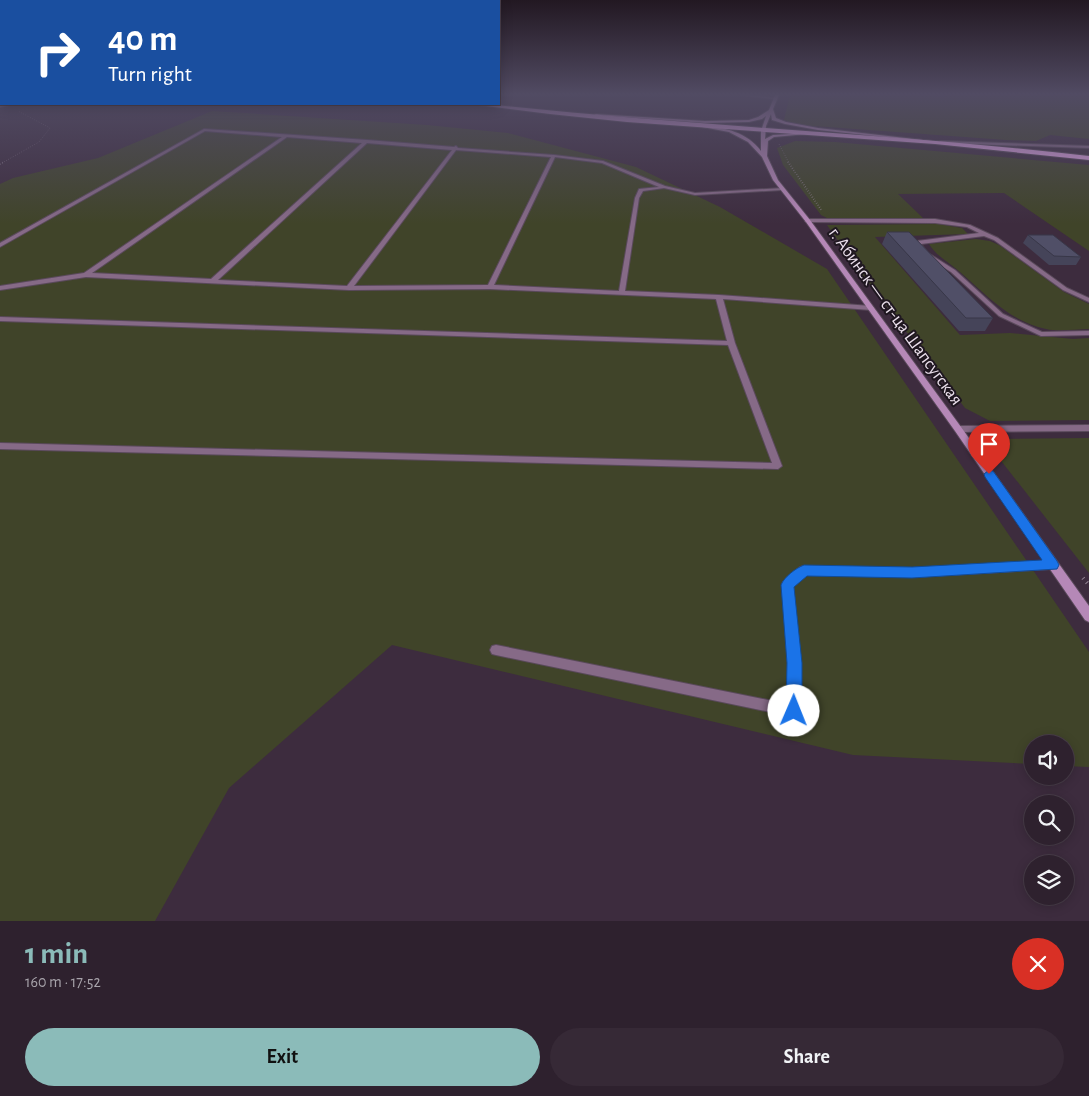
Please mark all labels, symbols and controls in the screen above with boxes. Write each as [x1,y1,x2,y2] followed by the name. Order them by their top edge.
[25,20,90,85] icon: right
[108,22,177,57] text: 40 m
[108,63,192,85] text: Turn right
[825,224,966,409] street label: г. Абинск — ст-ца Шапсугская
[968,423,1010,474] pin
[975,430,1003,458] icon: arrive
[767,684,819,736] position arrow
[1024,735,1074,905] map controls
[1024,735,1074,785] button: sound
[1024,795,1074,845] button: search
[1024,855,1074,905] button: layers
[1012,938,1064,990] button: close
[25,939,88,969] text: 1 min
[25,974,101,990] text: 160 m · 17:52
[25,1028,540,1086] button: Exit
[550,1028,1064,1086] button: Share

